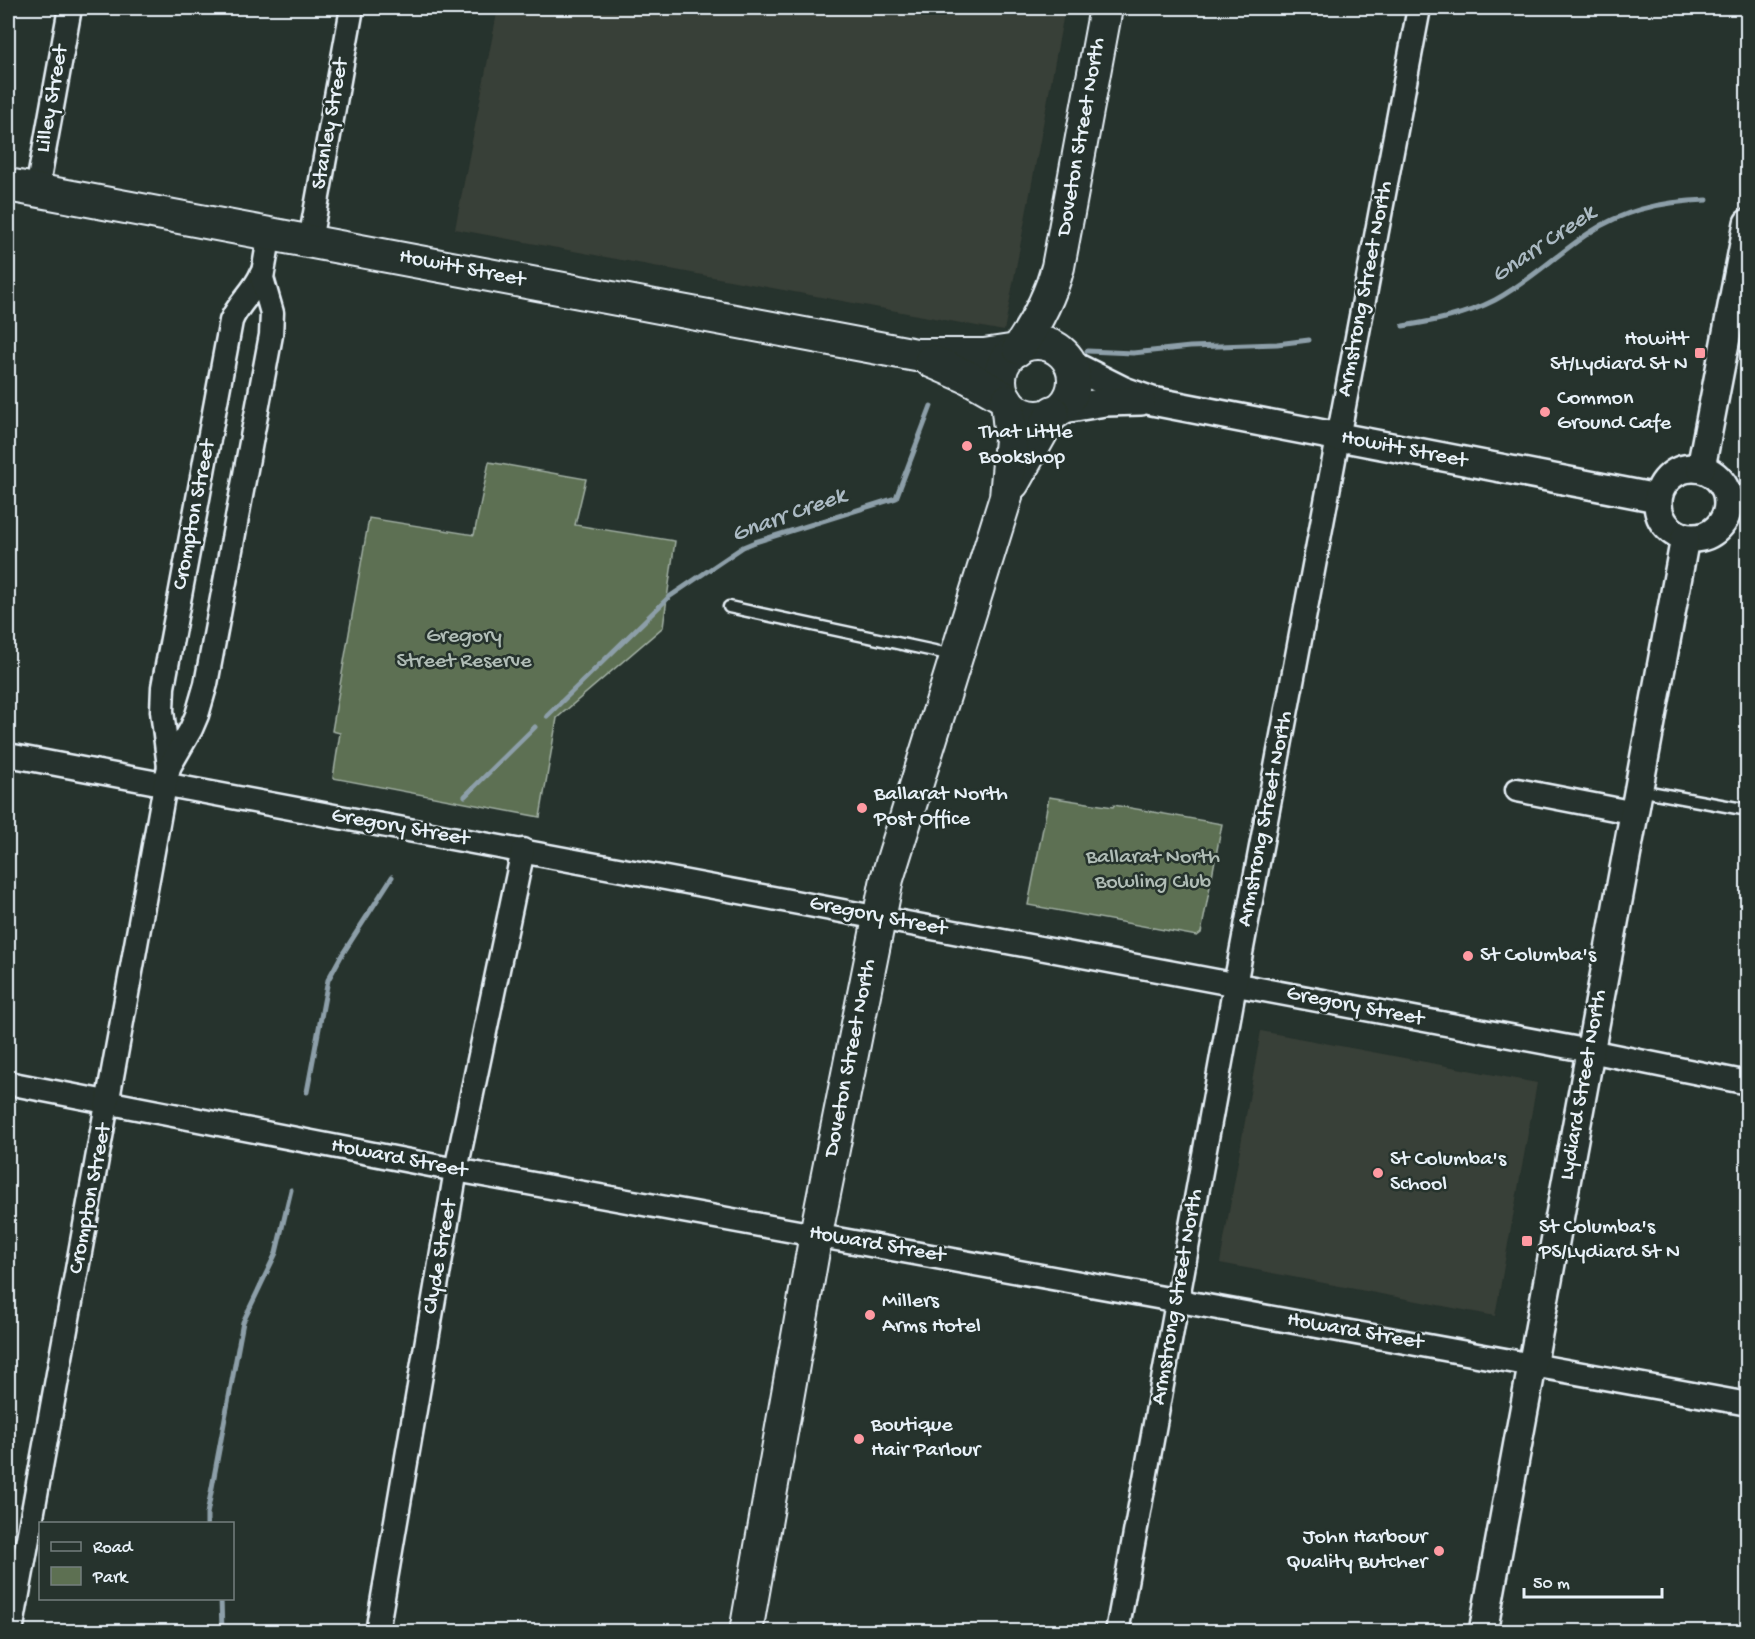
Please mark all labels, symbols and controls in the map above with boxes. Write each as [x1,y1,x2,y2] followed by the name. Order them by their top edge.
[1051,36,1112,240] street label: Doveton Street North
[31,41,76,155] street label: Lilley Street
[307,54,356,192] street label: Stanley Street
[1332,179,1400,399] street label: Armstrong Street North
[1486,198,1604,290] water label: Gnarr Creek
[397,244,529,294] street label: Howitt Street
[1550,327,1690,378] place label: Howitt St/Lydiard St N
[1693,346,1707,360] marker: Howitt St/Lydiard St N
[1557,386,1672,437] place label: Common Ground Cafe
[1538,405,1552,419] marker: Common Ground Cafe
[977,420,1073,471] place label: That Little Bookshop
[1339,425,1471,475] street label: Howitt Street
[168,436,223,592] street label: Crompton Street
[960,439,974,453] marker: That Little Bookshop
[728,481,852,550] water label: Gnarr Creek
[396,624,532,675] park label: Gregory Street Reserve
[1232,709,1300,929] street label: Armstrong Street North
[873,782,1008,833] place label: Ballarat North Post Office
[855,801,869,815] marker: Ballarat North Post Office
[329,803,473,853] street label: Gregory Street
[1085,845,1220,896] park label: Ballarat North Bowling Club
[807,891,951,943] street label: Gregory Street
[1480,943,1597,969] place label: St Columba's
[1461,949,1475,963] marker: St Columba's
[819,957,883,1161] street label: Doveton Street North
[1284,981,1428,1033] street label: Gregory Street
[1554,988,1614,1182] street label: Lydiard Street North
[64,1120,119,1276] street label: Crompton Street
[329,1133,471,1185] street label: Howard Street
[1390,1147,1507,1198] place label: St Columba's School
[1371,1166,1385,1180] marker: St Columba's School
[1146,1187,1210,1407] street label: Armstrong Street North
[418,1196,464,1316] street label: Clyde Street
[1538,1215,1680,1266] place label: St Columba's PS/Lydiard St N
[807,1220,949,1270] street label: Howard Street
[1520,1234,1534,1248] marker: St Columba's PS/Lydiard St N
[882,1289,981,1340] place label: Millers Arms Hotel
[1285,1307,1427,1357] street label: Howard Street
[863,1308,877,1322] marker: Millers Arms Hotel
[870,1413,982,1464] place label: Boutique Hair Parlour
[852,1432,866,1446] marker: Boutique Hair Parlour
[39,1522,234,1600] legend
[1286,1525,1429,1576] place label: John Harbour Quality Butcher
[93,1538,134,1559] text: Road
[1432,1544,1446,1558] marker: John Harbour Quality Butcher
[1524,1561,1662,1599] scale bar
[92,1568,129,1589] text: Park
[1533,1574,1570,1595] text: 50 m

